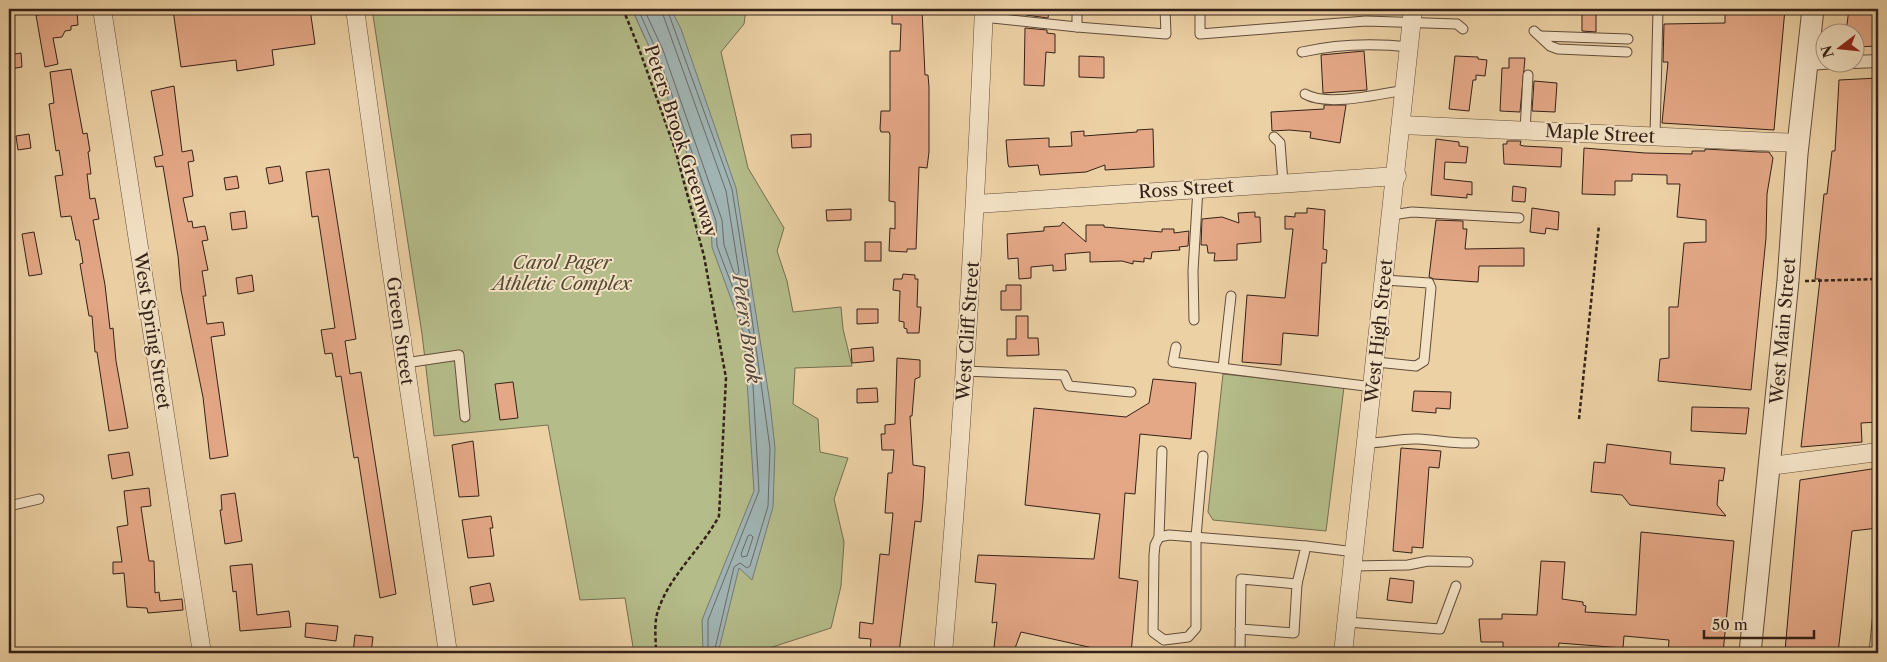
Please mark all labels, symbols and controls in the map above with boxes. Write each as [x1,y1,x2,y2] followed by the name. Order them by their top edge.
[1814,22,1864,72] north arrow
[639,42,723,241] street label: Peters Brook Greenway
[1817,43,1838,60] text: N
[1545,120,1656,148] street label: Maple Street
[1138,175,1235,203] street label: Ross Street
[129,250,175,412] street label: West Spring Street
[490,252,633,295] park label: Carol Pager Athletic Complex
[1766,256,1800,406] street label: West Main Street
[1360,257,1398,405] street label: West High Street
[952,260,984,403] street label: West Cliff Street
[727,271,766,385] water label: Peters Brook
[382,275,419,387] street label: Green Street
[1704,607,1814,639] scale bar
[1712,615,1748,634] text: 50 m

